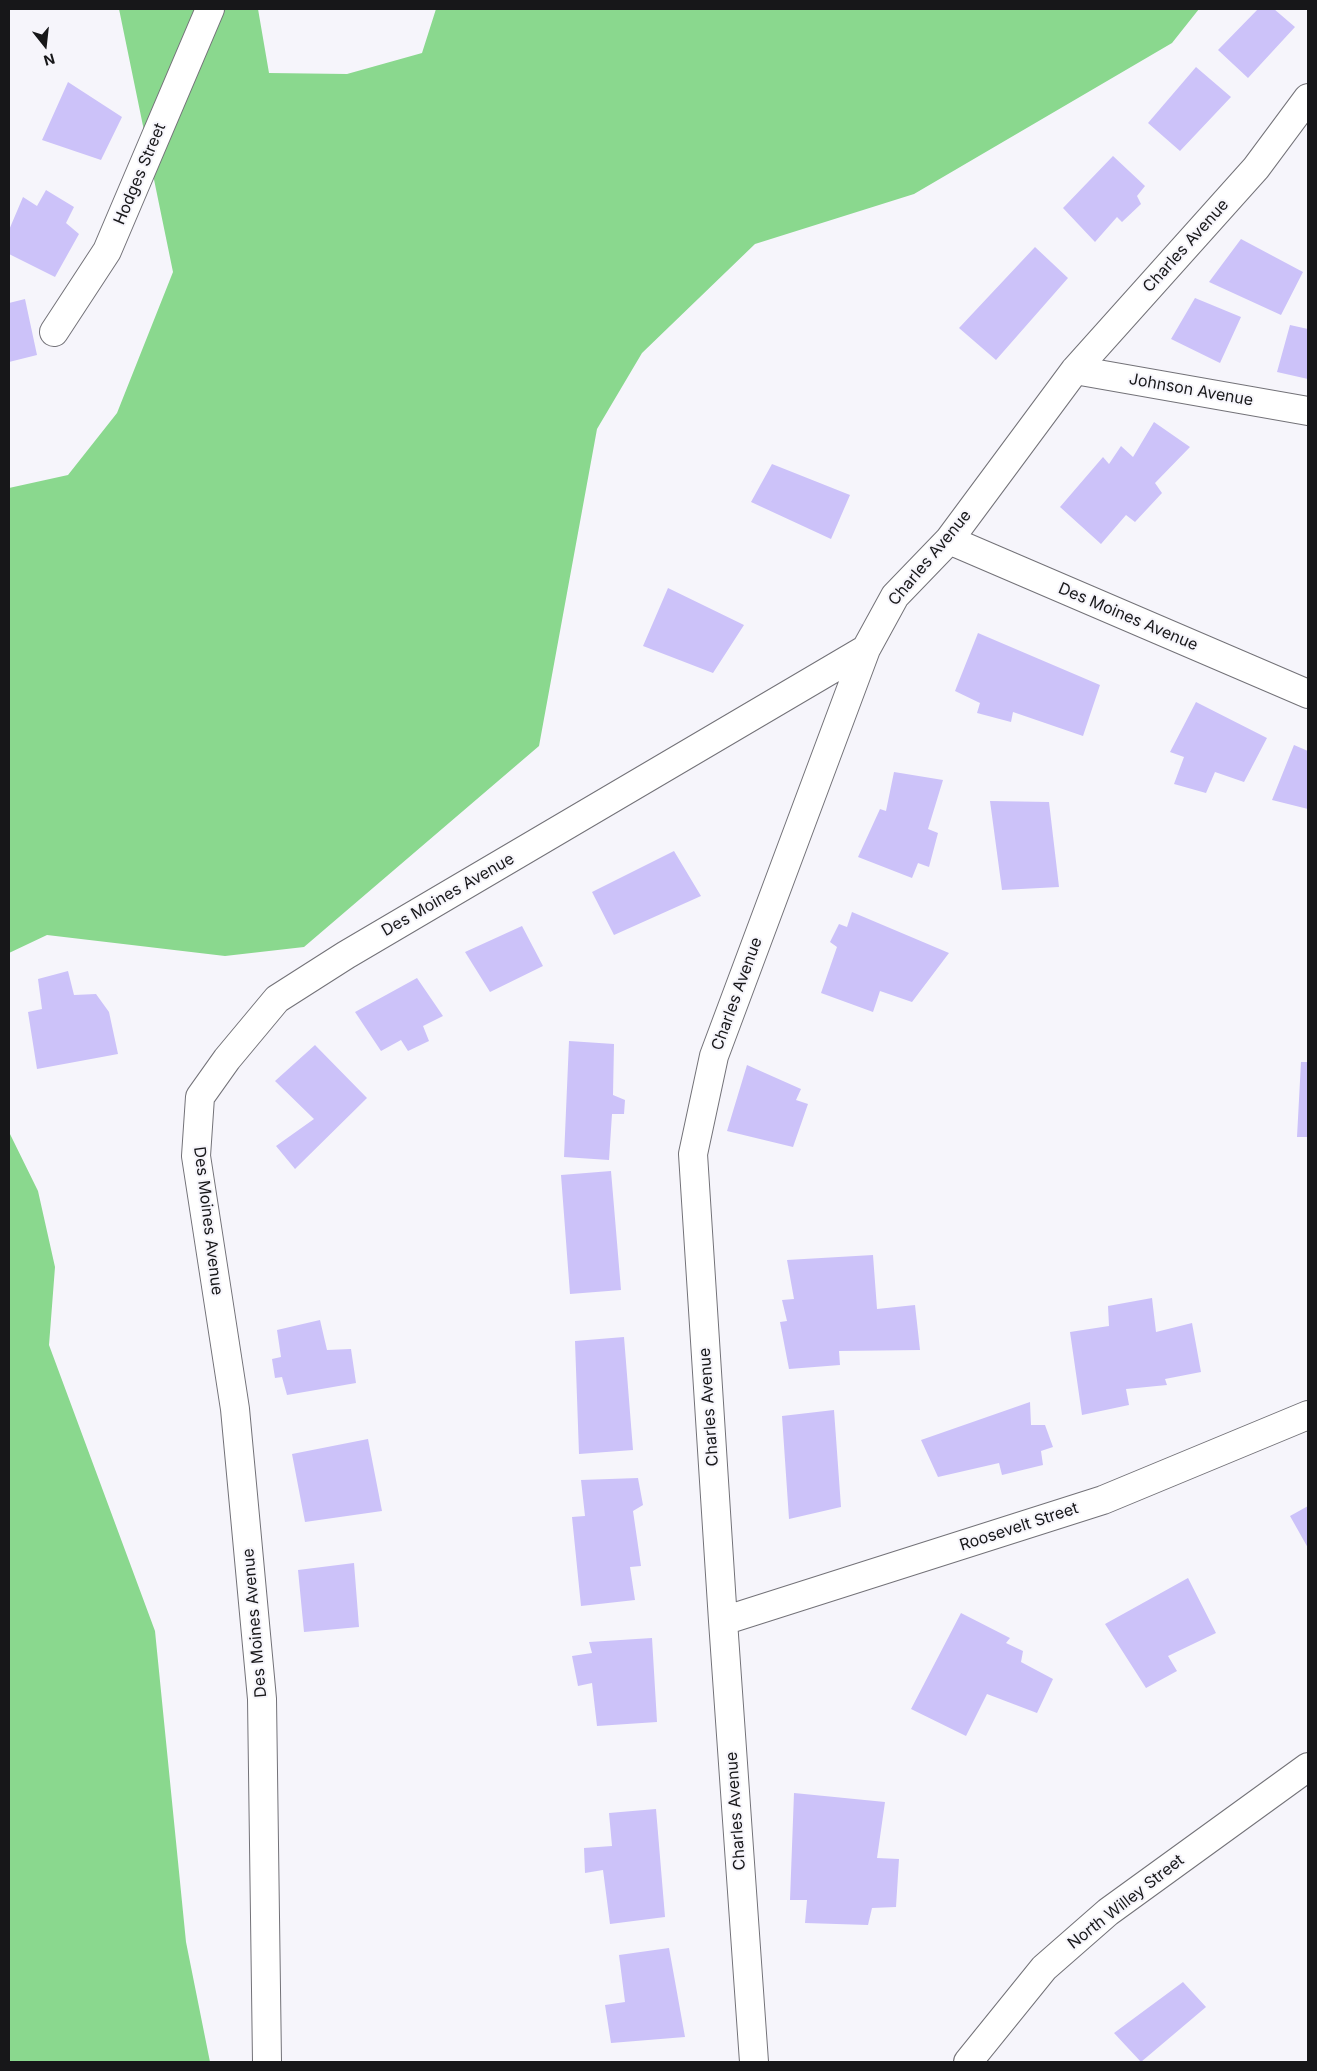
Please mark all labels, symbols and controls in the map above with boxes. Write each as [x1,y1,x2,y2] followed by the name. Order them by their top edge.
[20,20,70,70] north arrow
[42,50,57,70] text: N
[110,120,170,228] street label: Hodges Street
[1139,195,1233,297] street label: Charles Avenue
[1127,370,1255,410] street label: Johnson Avenue
[884,506,976,610] street label: Charles Avenue
[1055,579,1201,655] street label: Des Moines Avenue
[378,849,518,941] street label: Des Moines Avenue
[708,935,766,1053] street label: Charles Avenue
[189,1146,227,1296] street label: Des Moines Avenue
[695,1347,723,1467] street label: Charles Avenue
[957,1499,1081,1555] street label: Roosevelt Street
[239,1548,271,1698] street label: Des Moines Avenue
[722,1751,750,1871] street label: Charles Avenue
[1064,1851,1188,1953] street label: North Willey Street

